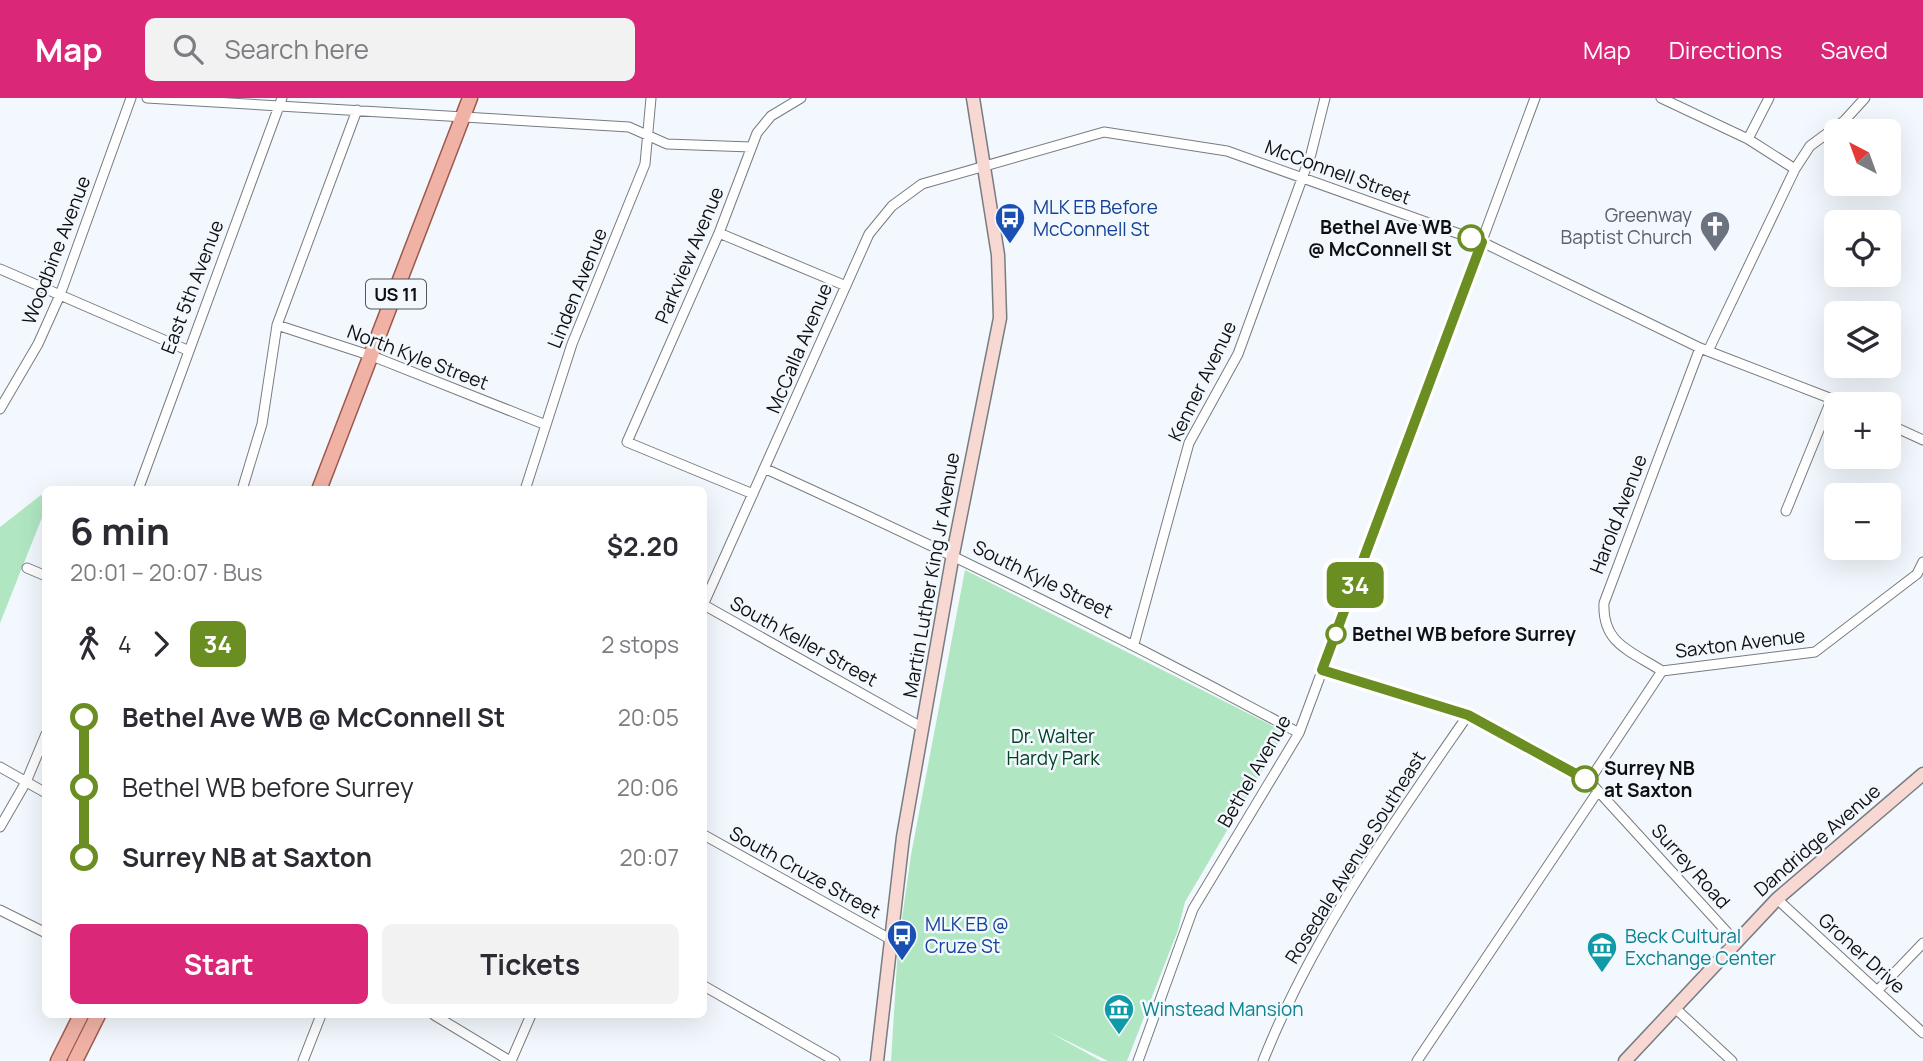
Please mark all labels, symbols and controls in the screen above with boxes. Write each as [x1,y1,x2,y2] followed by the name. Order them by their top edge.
[145,18,635,81] search box
[35,27,103,72] text: Map
[169,30,207,68] icon: search
[225,31,369,67] text: Search here
[1583,33,1631,66] text: Map
[1669,33,1782,66] text: Directions
[1820,33,1888,66] text: Saved
[1824,119,1900,196] north arrow
[1824,119,1901,560] map controls
[1261,134,1415,210] street label: McConnell Street
[16,172,96,328] street label: Woodbine Avenue
[648,183,730,327] street label: Parkview Avenue
[1033,194,1158,242] place label: MLK EB Before McConnell St
[993,201,1027,245] bus stop icon: MLK EB Before McConnell St
[1560,202,1692,250] place label: Greenway Baptist Church
[1698,209,1732,253] church icon: Greenway Baptist Church
[1824,210,1901,287] button: locate
[1308,214,1452,262] place label: Bethel Ave WB @ McConnell St
[155,216,229,358] street label: East 5th Avenue
[541,224,613,352] street label: Linden Avenue
[1458,225,1484,251] marker: Bethel Ave WB @ McConnell St
[760,279,838,417] street label: McCalla Avenue
[366,280,426,308] road number: US 11
[1824,301,1901,378] button: layers
[1162,317,1242,445] street label: Kenner Avenue
[344,318,492,396] street label: North Kyle Street
[1824,392,1901,469] button: +
[897,450,965,700] street label: Martin Luther King Jr Avenue
[1583,451,1653,577] street label: Harold Avenue
[1824,483,1901,560] button: −
[70,504,170,556] text: 6 min
[607,528,679,564] text: $2.20
[969,534,1117,624] street label: South Kyle Street
[70,556,262,588] text: 20:01 – 20:07 · Bus
[1324,562,1386,608] line badge: 34
[1341,568,1369,601] text: 34
[726,590,882,692] street label: South Keller Street
[1352,621,1576,647] place label: Bethel WB before Surrey
[1673,622,1807,664] street label: Saxton Avenue
[1326,624,1346,644] marker: Bethel WB before Surrey
[70,625,108,663] icon: walk
[142,625,180,663] icon: forward
[204,627,232,660] text: 34
[118,628,132,660] text: 4
[601,628,679,660] text: 2 stops
[122,699,505,735] text: Bethel Ave WB @ McConnell St
[618,701,679,733] text: 20:05
[1211,710,1297,832] street label: Bethel Avenue
[1006,723,1100,771] park label: Dr. Walter Hardy Park
[1279,746,1431,968] street label: Rosedale Avenue Southeast
[1604,755,1695,803] place label: Surrey NB at Saxton
[1572,766,1598,792] marker: Surrey NB at Saxton
[122,769,414,805] text: Bethel WB before Surrey
[617,771,679,803] text: 20:06
[1748,778,1886,902] street label: Dandridge Avenue
[1646,818,1736,914] street label: Surrey Road
[725,820,885,924] street label: South Cruze Street
[122,839,372,875] text: Surrey NB at Saxton
[619,841,679,873] text: 20:07
[1813,907,1911,999] street label: Groner Drive
[925,911,1009,959] place label: MLK EB @ Cruze St
[885,918,919,962] bus stop icon: MLK EB @ Cruze St
[1625,923,1776,971] place label: Beck Cultural Exchange Center
[70,924,368,1004] button: Start
[382,924,679,1004] button: Tickets
[1585,930,1619,974] museum icon: Beck Cultural Exchange Center
[1102,992,1136,1036] museum icon: Winstead Mansion
[1142,996,1304,1022] place label: Winstead Mansion

